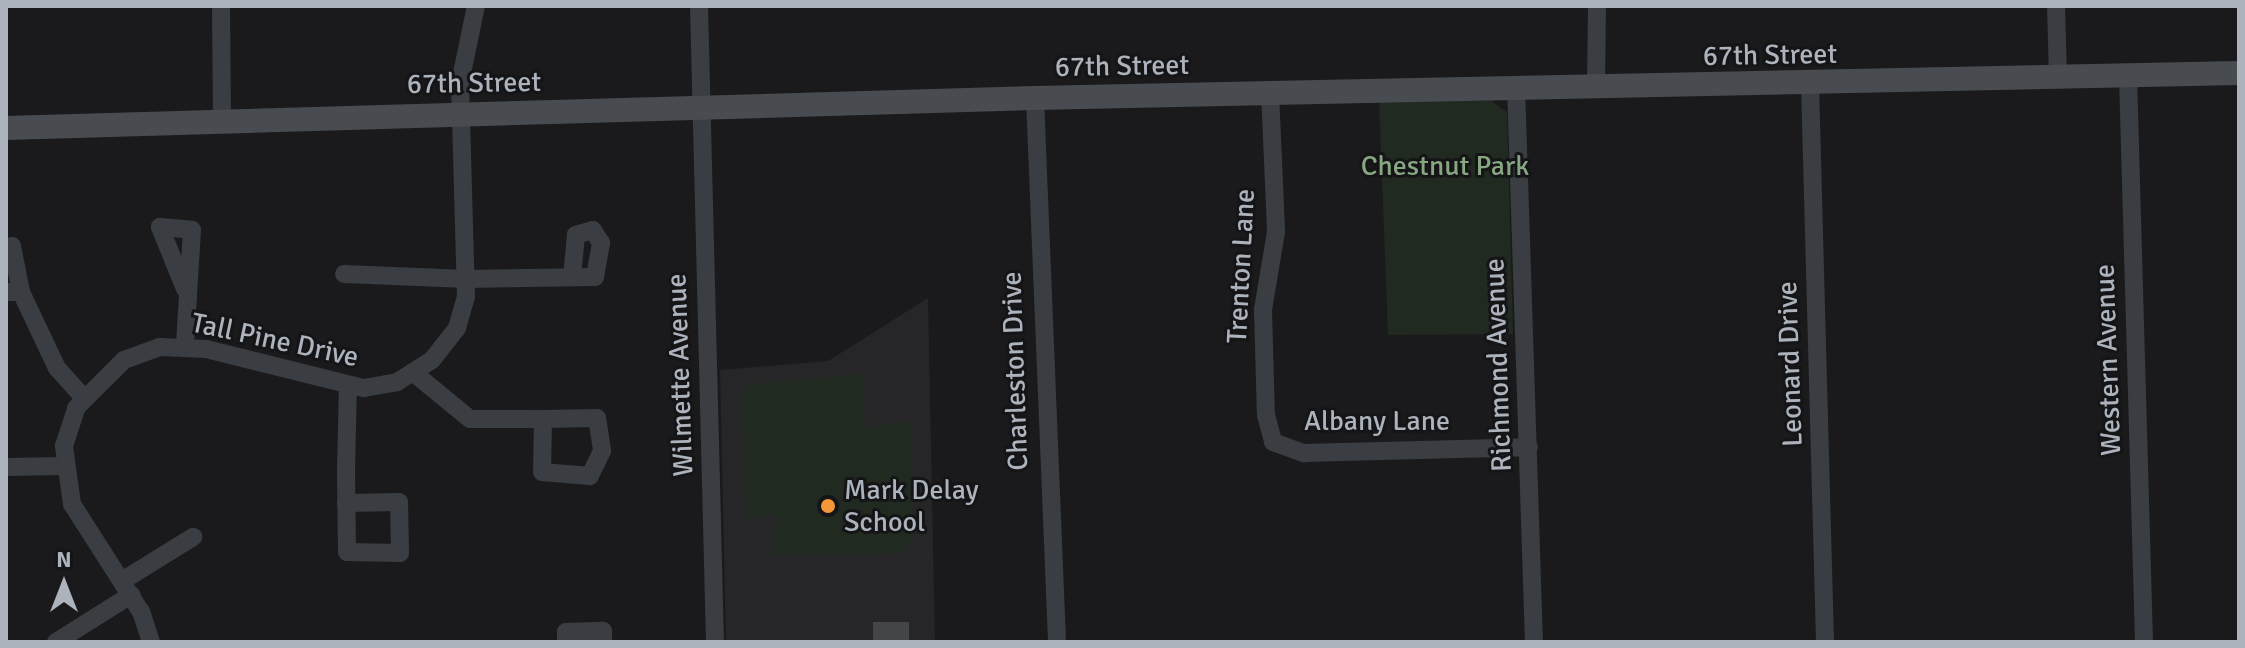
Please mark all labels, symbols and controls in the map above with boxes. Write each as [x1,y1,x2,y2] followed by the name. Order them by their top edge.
[1703,37,1837,73] street label: 67th Street
[1055,48,1189,84] street label: 67th Street
[407,65,541,101] street label: 67th Street
[1361,149,1529,183] park label: Chestnut Park
[1220,188,1262,344] street label: Trenton Lane
[1477,258,1519,472] street label: Richmond Avenue
[2088,264,2128,456] street label: Western Avenue
[995,271,1035,471] street label: Charleston Drive
[660,273,700,477] street label: Wilmette Avenue
[1770,281,1810,447] street label: Leonard Drive
[188,306,362,374] street label: Tall Pine Drive
[1304,404,1450,438] street label: Albany Lane
[844,473,979,539] place label: Mark Delay School
[819,497,837,515] marker: Mark Delay School
[24,544,104,624] north arrow
[56,546,72,573] text: N

